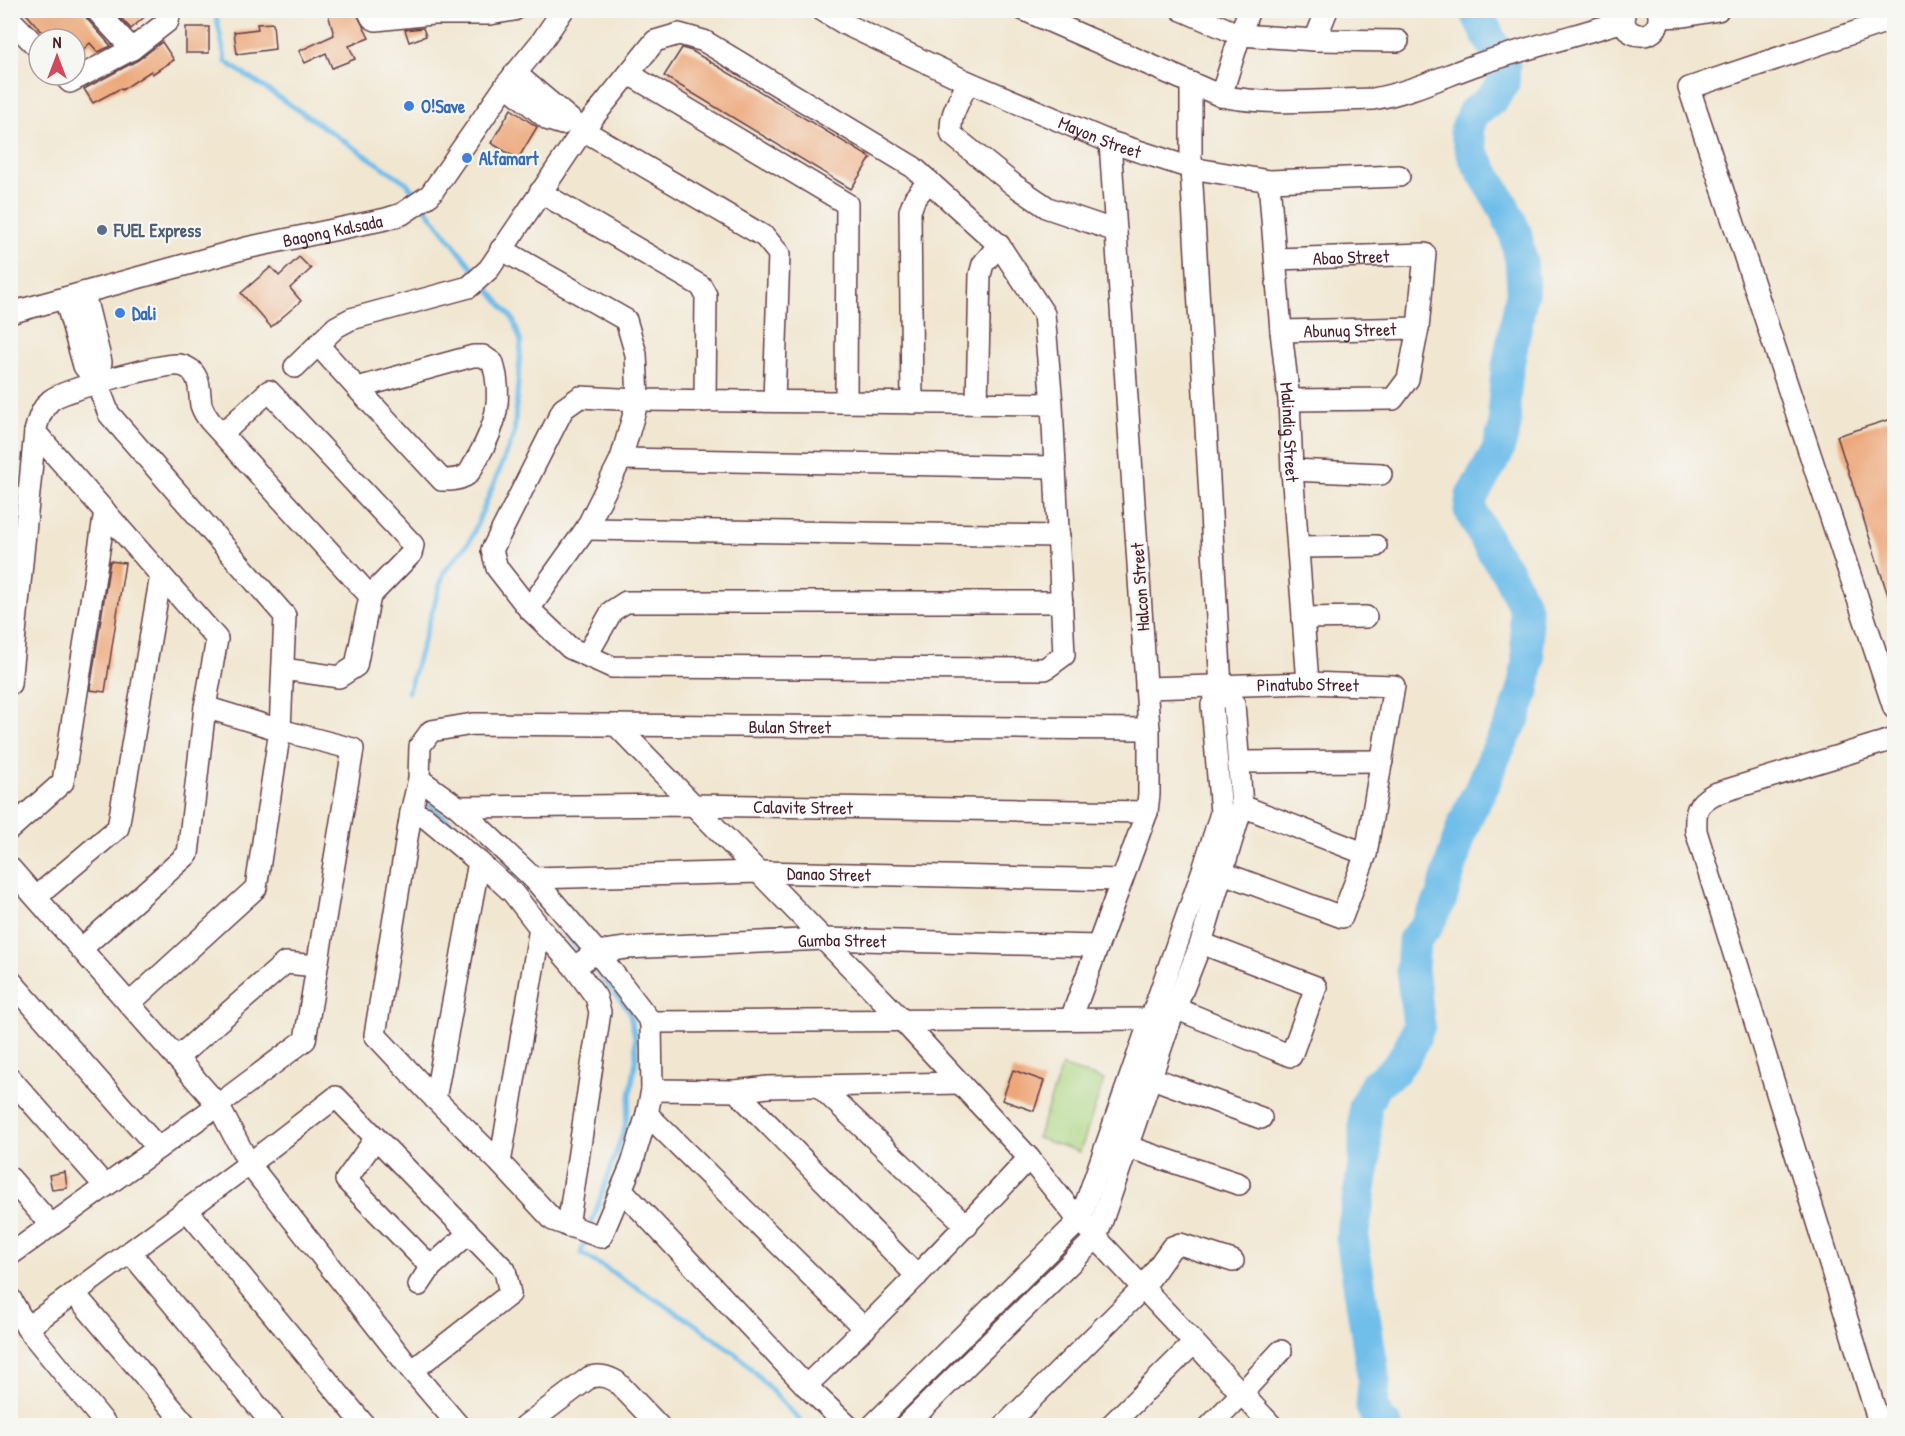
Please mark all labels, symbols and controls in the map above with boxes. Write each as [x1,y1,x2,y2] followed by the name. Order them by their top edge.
[27,27,87,87] north arrow
[53,31,62,53] text: N
[421,94,466,119] place label: O!Save
[402,99,416,113] marker: O!Save
[1055,109,1145,164] street label: Mayon Street
[479,146,539,171] place label: Alfamart
[460,151,474,165] marker: Alfamart
[280,208,384,253] street label: Bagong Kalsada
[113,218,201,244] place label: FUEL Express
[95,223,109,237] marker: FUEL Express
[1312,243,1390,270] street label: Abao Street
[132,301,156,326] place label: Dali
[113,306,127,320] marker: Dali
[1303,316,1397,343] street label: Abunug Street
[1275,381,1305,484] street label: Malindig Street
[1124,541,1156,632] street label: Halcon Street
[1257,670,1360,697] street label: Pinatubo Street
[748,714,832,739] street label: Bulan Street
[753,793,854,820] street label: Calavite Street
[787,860,872,887] street label: Danao Street
[797,926,887,953] street label: Gumba Street

